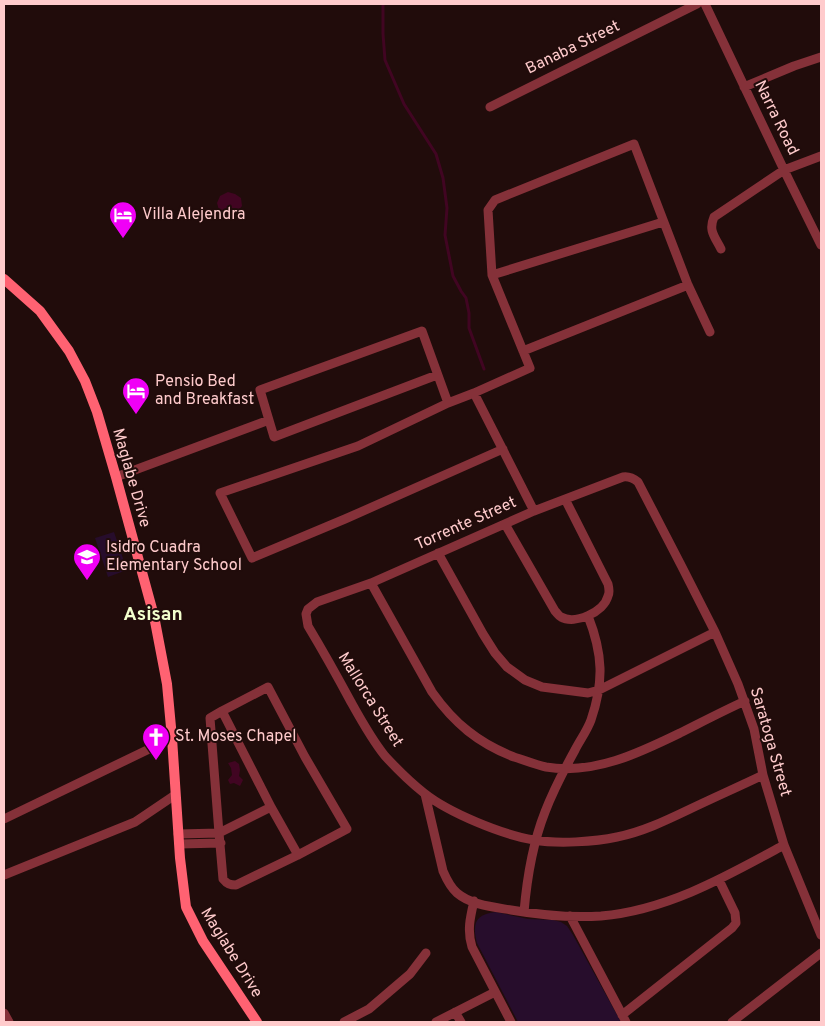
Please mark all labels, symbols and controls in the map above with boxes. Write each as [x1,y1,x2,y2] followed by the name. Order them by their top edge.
[523,17,623,79] street label: Banaba Street
[749,77,803,159] street label: Narra Road
[108,200,138,239] hotel icon: Villa Alejendra
[142,205,245,225] place label: Villa Alejendra
[155,372,254,410] place label: Pensio Bed and Breakfast
[121,376,151,415] hotel icon: Pensio Bed and Breakfast
[107,426,155,530] street label: Maglabe Drive
[412,493,520,555] street label: Torrente Street
[106,538,242,576] place label: Isidro Cuadra Elementary School
[72,542,102,581] school or university icon: Isidro Cuadra Elementary School
[123,603,183,627] district label: Asisan
[333,649,407,751] street label: Mallorca Street
[745,685,795,799] street label: Saratoga Street
[141,722,171,761] church icon: St. Moses Chapel
[175,727,296,747] place label: St. Moses Chapel
[195,904,267,1002] street label: Maglabe Drive

